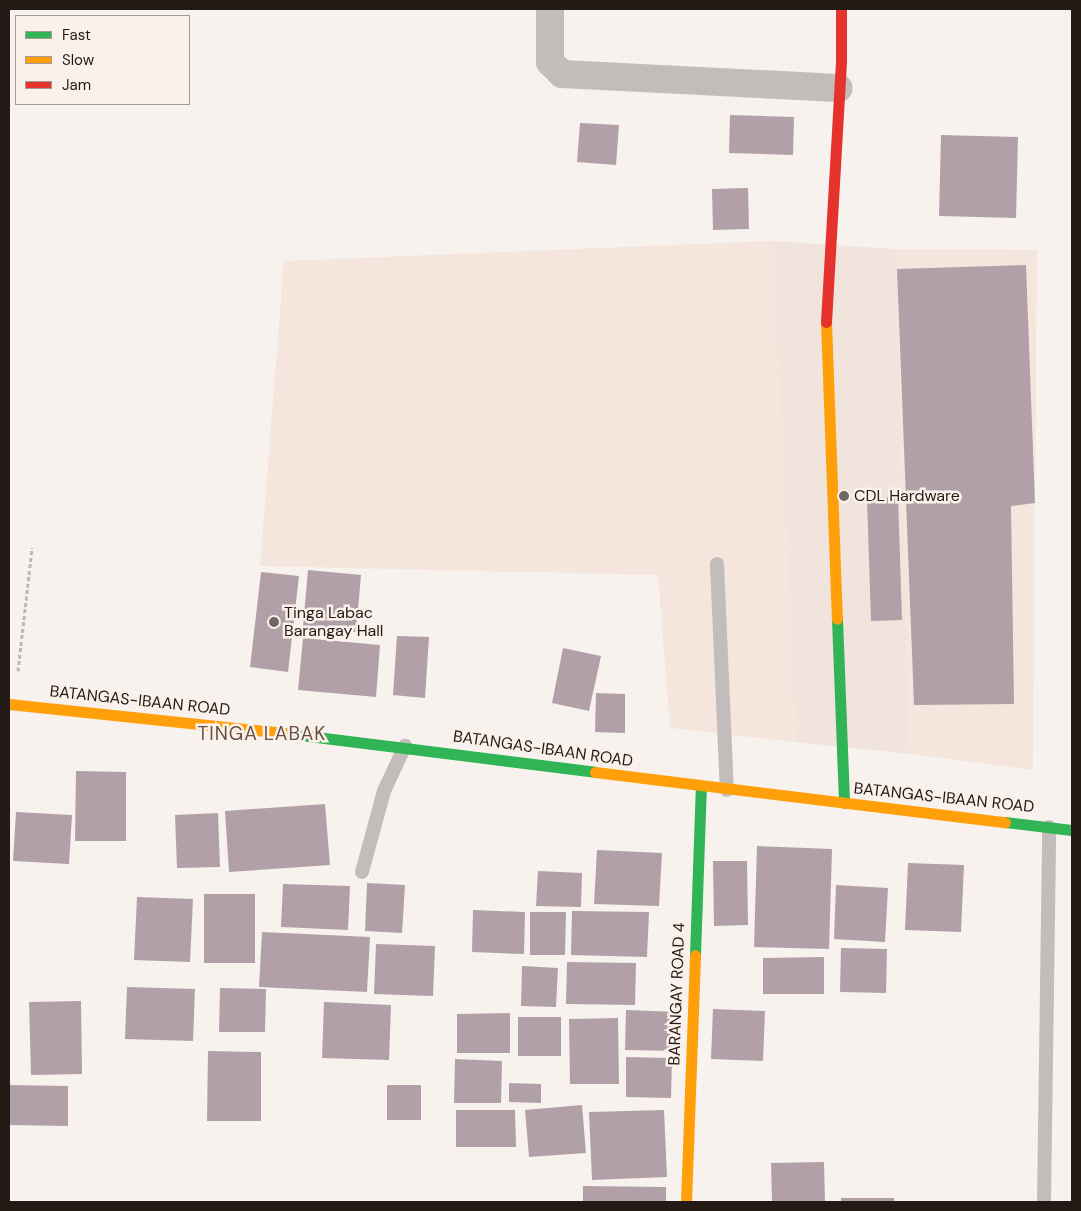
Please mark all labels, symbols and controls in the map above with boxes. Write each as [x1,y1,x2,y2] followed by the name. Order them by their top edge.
[15,15,190,105] legend
[62,25,91,45] text: Fast
[62,50,94,70] text: Slow
[62,75,91,95] text: Jam
[854,486,960,506] place label: CDL Hardware
[838,490,850,502] marker: CDL Hardware
[284,603,383,641] place label: Tinga Labac Barangay Hall
[268,616,280,628] marker: Tinga Labac Barangay Hall
[49,682,231,720] street label: BATANGAS-IBAAN ROAD
[196,723,328,745] district label: TINGA LABAK
[452,727,634,771] street label: BATANGAS-IBAAN ROAD
[853,779,1035,817] street label: BATANGAS-IBAAN ROAD
[665,922,689,1066] street label: BARANGAY ROAD 4

